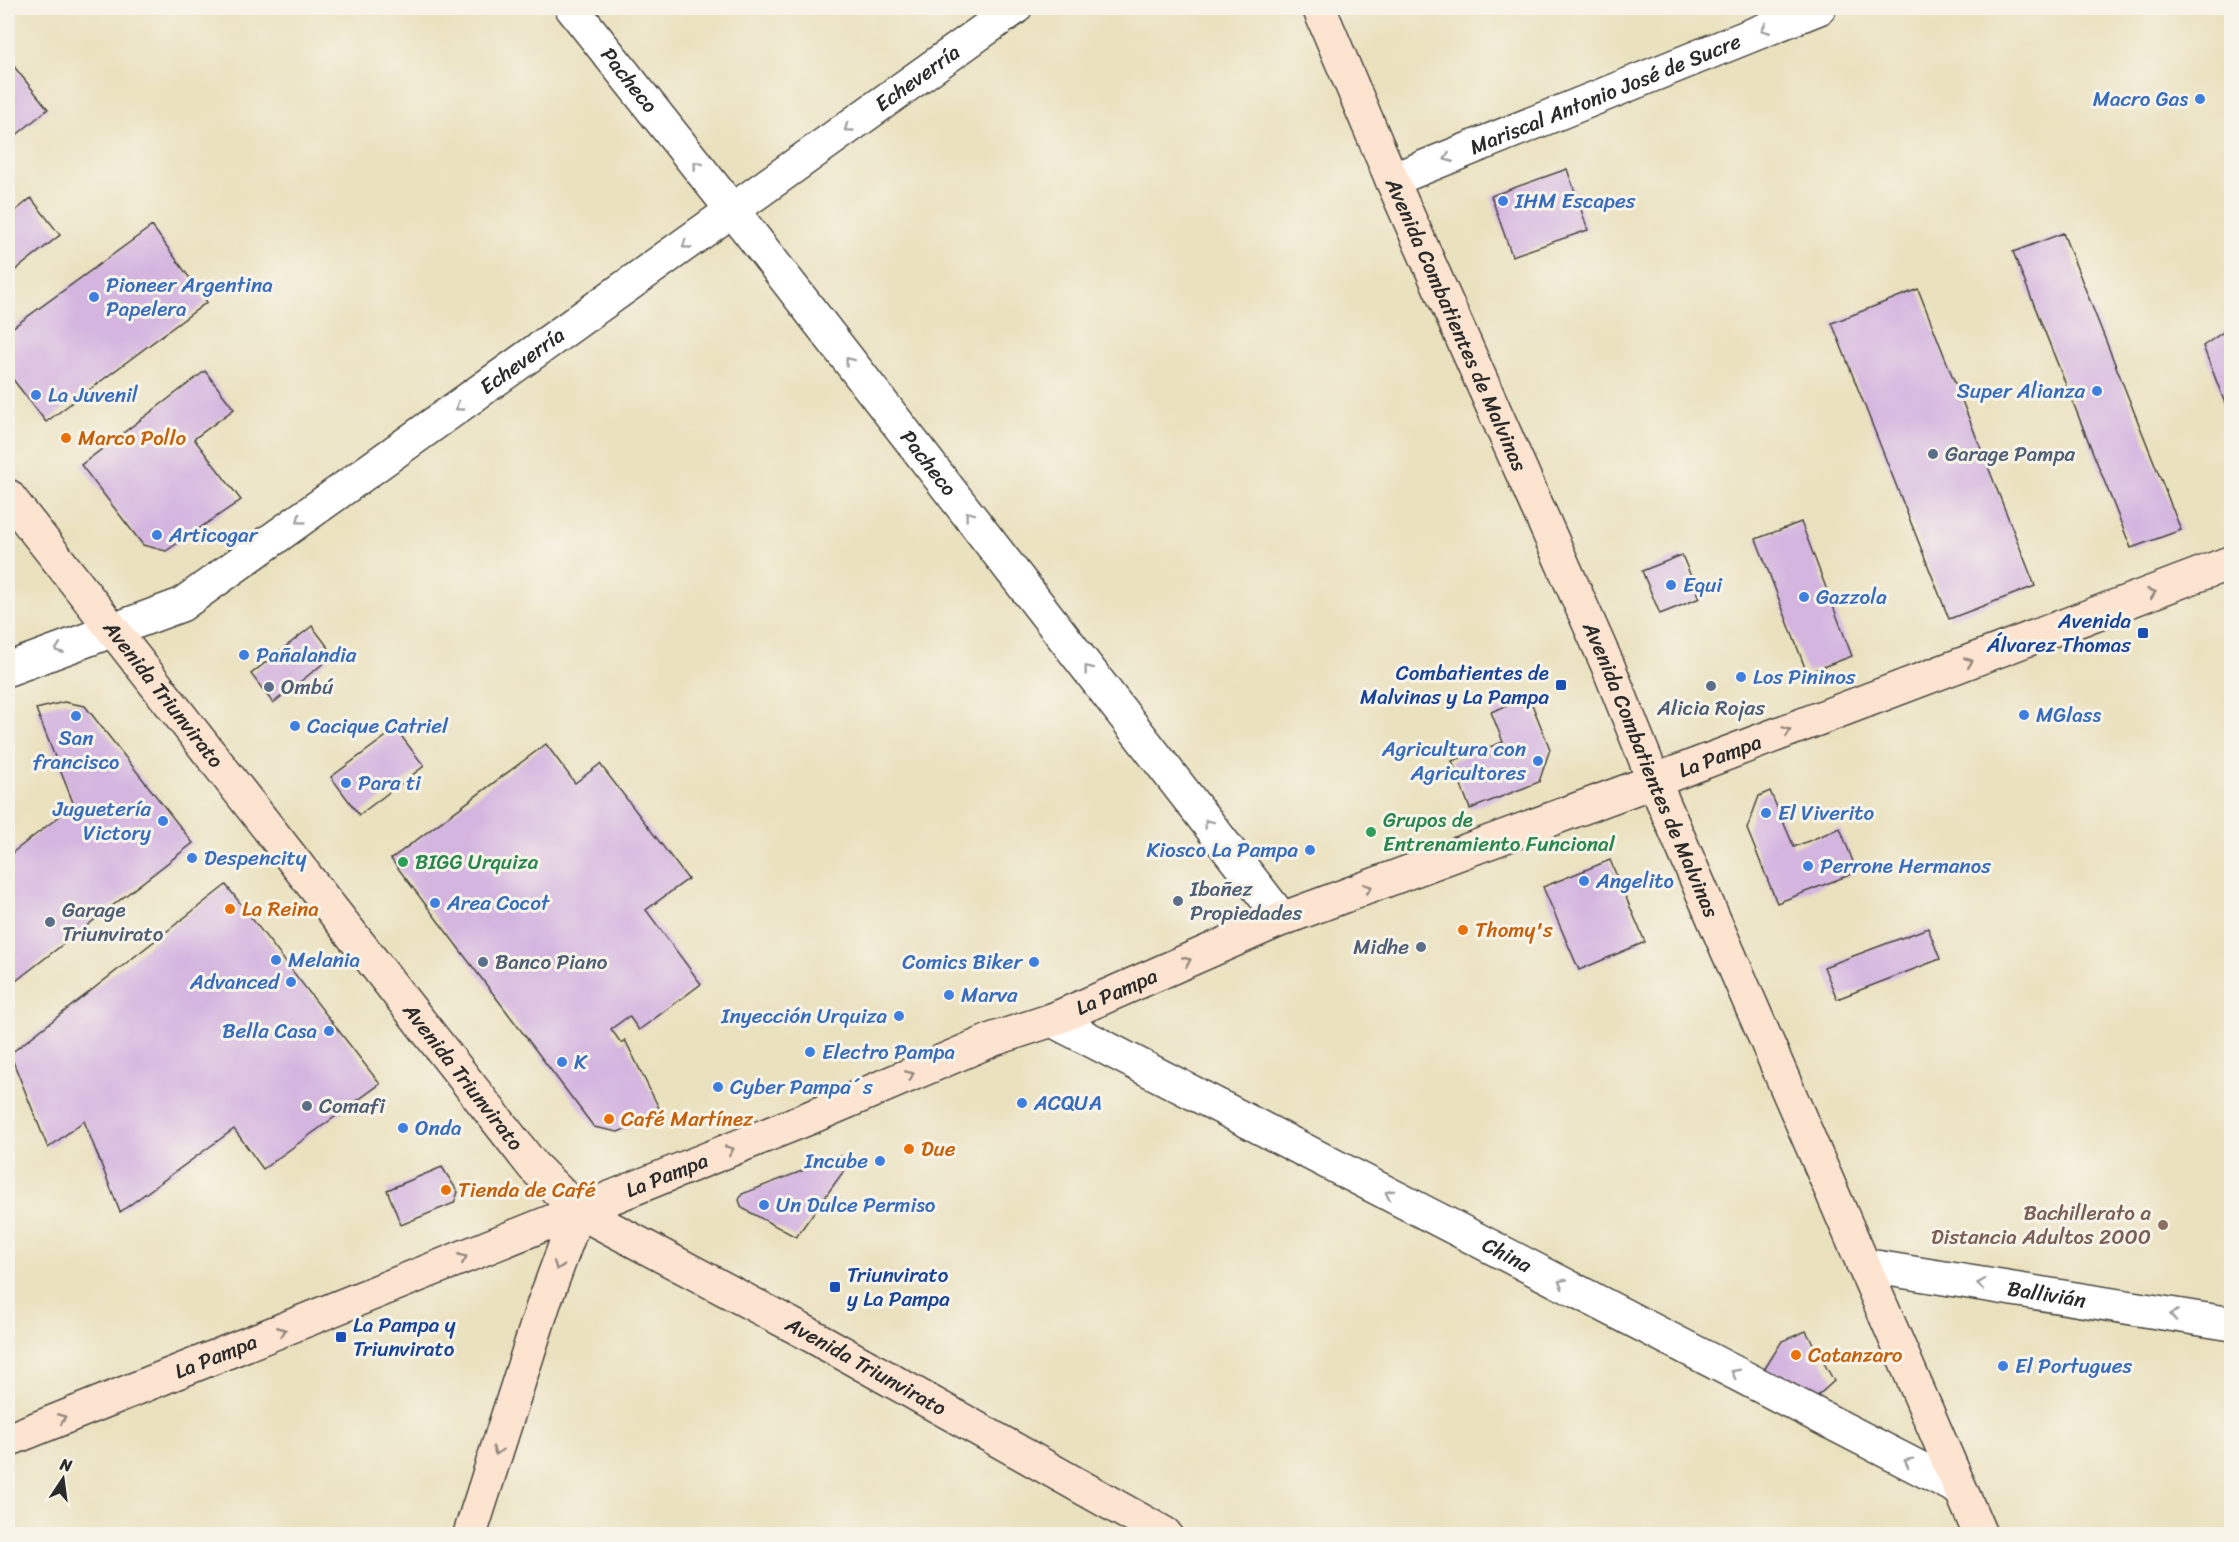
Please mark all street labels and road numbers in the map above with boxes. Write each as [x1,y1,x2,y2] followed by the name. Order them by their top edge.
[1464,22,1747,166] street label: Mariscal Antonio José de Sucre
[866,34,969,122] street label: Echeverría
[591,38,668,122] street label: Pacheco
[1374,171,1538,478] street label: Avenida Combatientes de Malvinas
[471,317,573,405] street label: Echeverría
[890,421,967,505] street label: Pacheco
[92,611,234,777] street label: Avenida Triunvirato
[1571,615,1730,924] street label: Avenida Combatientes de Malvinas
[1673,723,1768,789] street label: La Pampa
[1069,957,1164,1026] street label: La Pampa
[392,994,534,1160] street label: Avenida Triunvirato
[620,1141,714,1209] street label: La Pampa
[1475,1226,1539,1284] street label: China
[2005,1269,2089,1319] street label: Ballivián
[778,1305,954,1427] street label: Avenida Triunvirato
[169,1323,263,1390] street label: La Pampa

